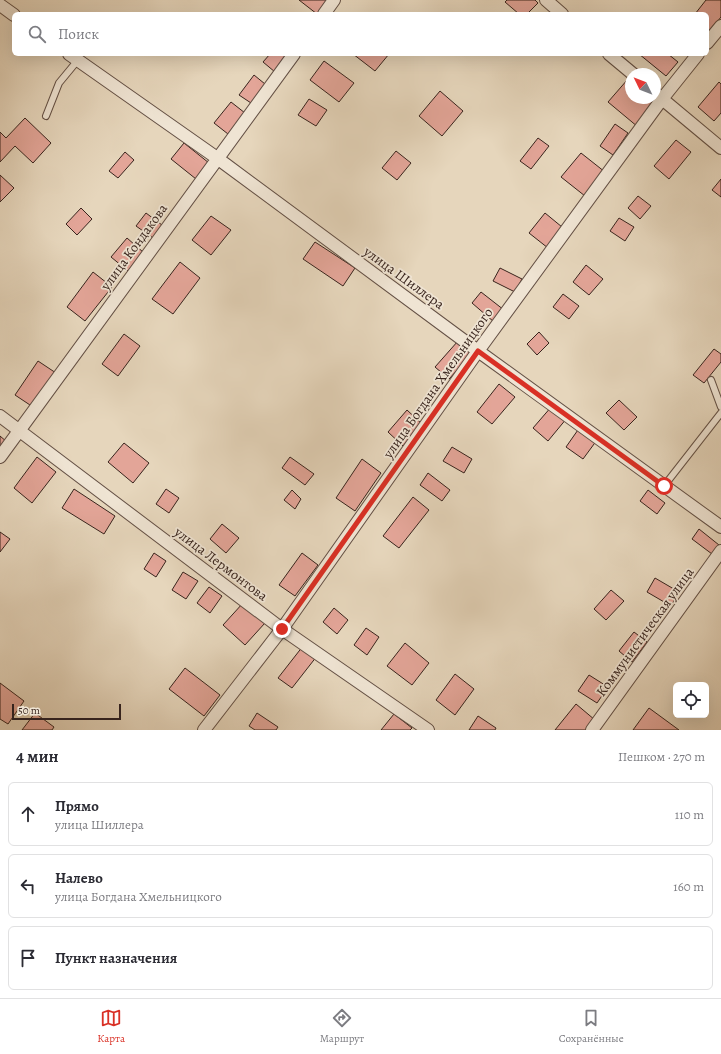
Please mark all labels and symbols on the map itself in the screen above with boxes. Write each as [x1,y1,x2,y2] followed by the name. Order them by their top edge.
[625,68,661,104] north arrow
[96,199,172,295] street label: улица Кондакова
[359,242,449,314] street label: улица Шиллера
[378,304,497,463] street label: улица Богдана Хмельницкого
[655,477,673,495] route start
[170,522,272,606] street label: улица Лермонтова
[592,563,699,700] street label: Коммунистическая улица
[273,620,291,638] route end
[12,702,121,721] scale bar

